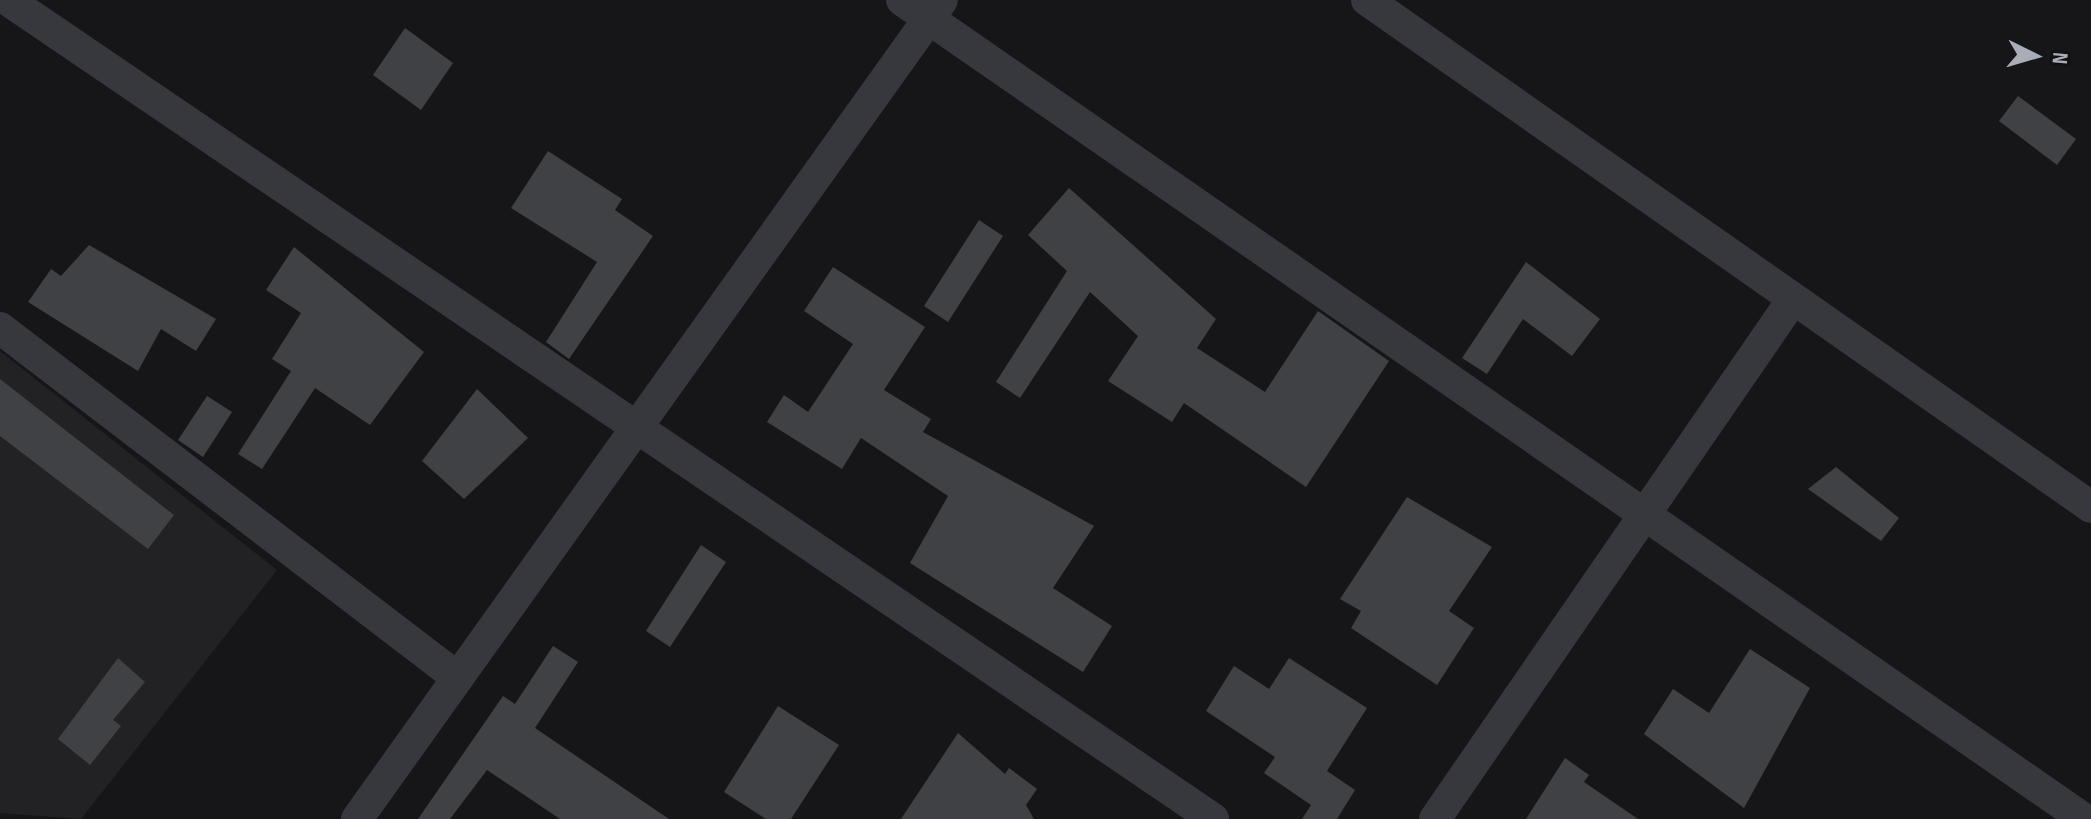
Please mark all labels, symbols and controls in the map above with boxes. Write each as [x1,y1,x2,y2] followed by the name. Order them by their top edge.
[1995,16,2075,96] north arrow
[2045,51,2073,65] text: N

